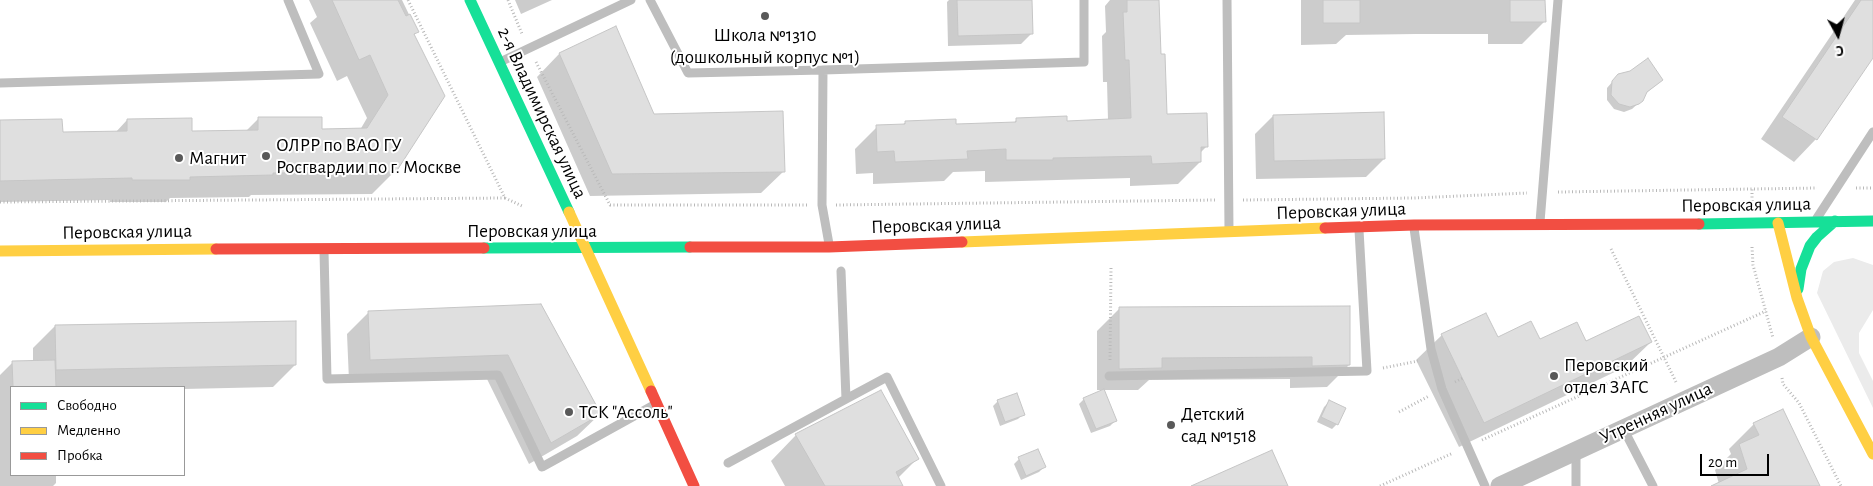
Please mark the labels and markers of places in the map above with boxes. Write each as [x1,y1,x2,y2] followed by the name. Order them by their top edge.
[759,10,771,22] marker: Школа №1310 (дошкольный корпус №1)
[670,24,860,68] place label: Школа №1310 (дошкольный корпус №1)
[276,134,461,178] place label: ОЛРР по ВАО ГУ Росгвардии по г. Москве
[189,147,246,169] place label: Магнит
[260,150,272,162] marker: ОЛРР по ВАО ГУ Росгвардии по г. Москве
[173,152,185,164] marker: Магнит
[1564,354,1649,398] place label: Перовский отдел ЗАГС
[1548,370,1560,382] marker: Перовский отдел ЗАГС
[579,401,673,423] place label: ТСК "Ассоль"
[1181,403,1257,447] place label: Детский сад №1518
[563,406,575,418] marker: ТСК "Ассоль"
[1165,419,1177,431] marker: Детский сад №1518

